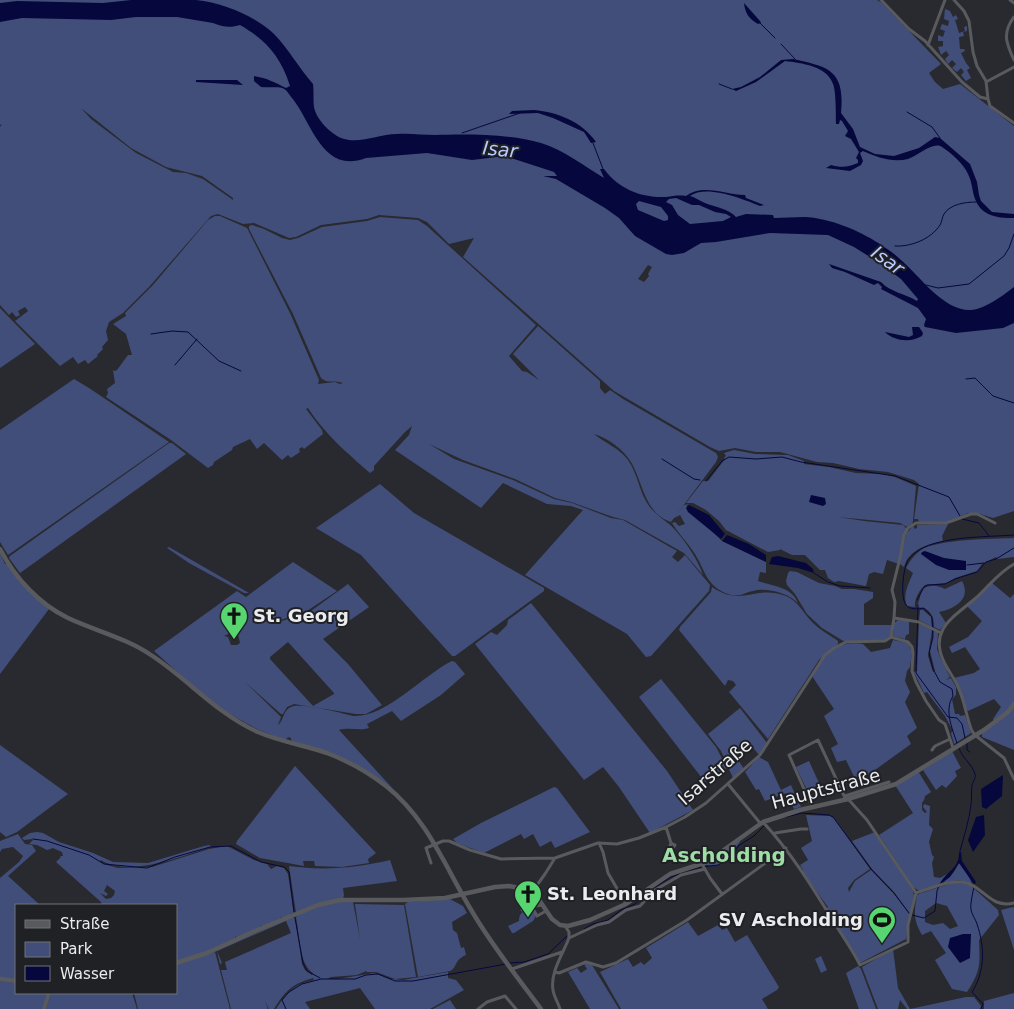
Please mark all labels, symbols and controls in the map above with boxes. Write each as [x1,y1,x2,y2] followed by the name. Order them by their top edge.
[481,136,520,162] water label: Isar
[867,241,910,280] water label: Isar
[219,601,249,640] church icon: St. Georg
[253,605,349,626] place label: St. Georg
[674,734,756,809] street label: Isarstraße
[769,764,883,813] street label: Hauptstraße
[662,843,786,867] district label: Ascholding
[513,879,543,918] church icon: St. Leonhard
[547,883,677,904] place label: St. Leonhard
[15,904,178,994] legend
[867,905,897,944] sports icon: SV Ascholding
[718,909,863,930] place label: SV Ascholding
[60,915,109,933] text: Straße
[60,940,93,958] text: Park
[60,965,115,983] text: Wasser

